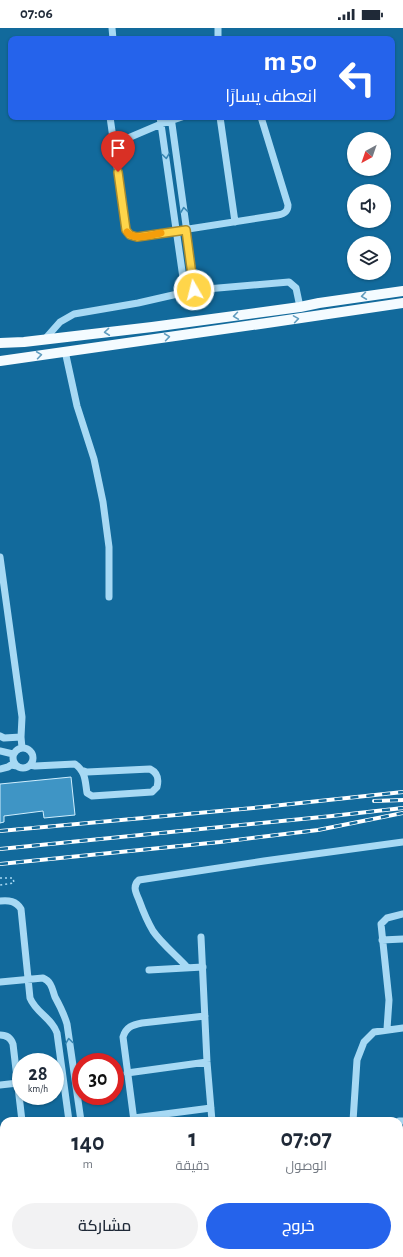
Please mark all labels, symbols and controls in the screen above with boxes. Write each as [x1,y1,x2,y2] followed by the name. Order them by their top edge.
[20,6,53,21] text: 07:06
[263,48,317,76] text: 50 m
[331,52,383,104] icon: left
[225,88,317,106] text: انعطف يسارًا
[101,131,135,172] pin
[347,132,391,176] north arrow
[347,132,391,280] map controls
[107,137,129,159] icon: arrive
[161,153,170,159] one-way arrow
[347,184,391,228] button: sound
[180,207,189,213] one-way arrow
[347,236,391,280] button: layers
[173,269,215,311] position arrow
[361,291,367,300] one-way arrow
[233,311,239,320] one-way arrow
[293,315,299,324] one-way arrow
[104,328,110,337] one-way arrow
[164,333,170,342] one-way arrow
[36,351,42,360] one-way arrow
[65,1038,74,1044] one-way arrow
[72,1053,124,1105] speed limit sign: 30
[28,1064,48,1084] text: 28
[28,1084,48,1094] text: km/h
[188,1127,197,1151] text: 1
[281,1127,332,1151] text: 07:07
[71,1131,104,1155] text: 140
[83,1158,93,1171] text: m
[176,1160,209,1173] text: دقيقة
[285,1160,327,1173] text: الوصول
[12,1203,198,1249] button: مشاركة
[206,1203,391,1249] button: خروج

